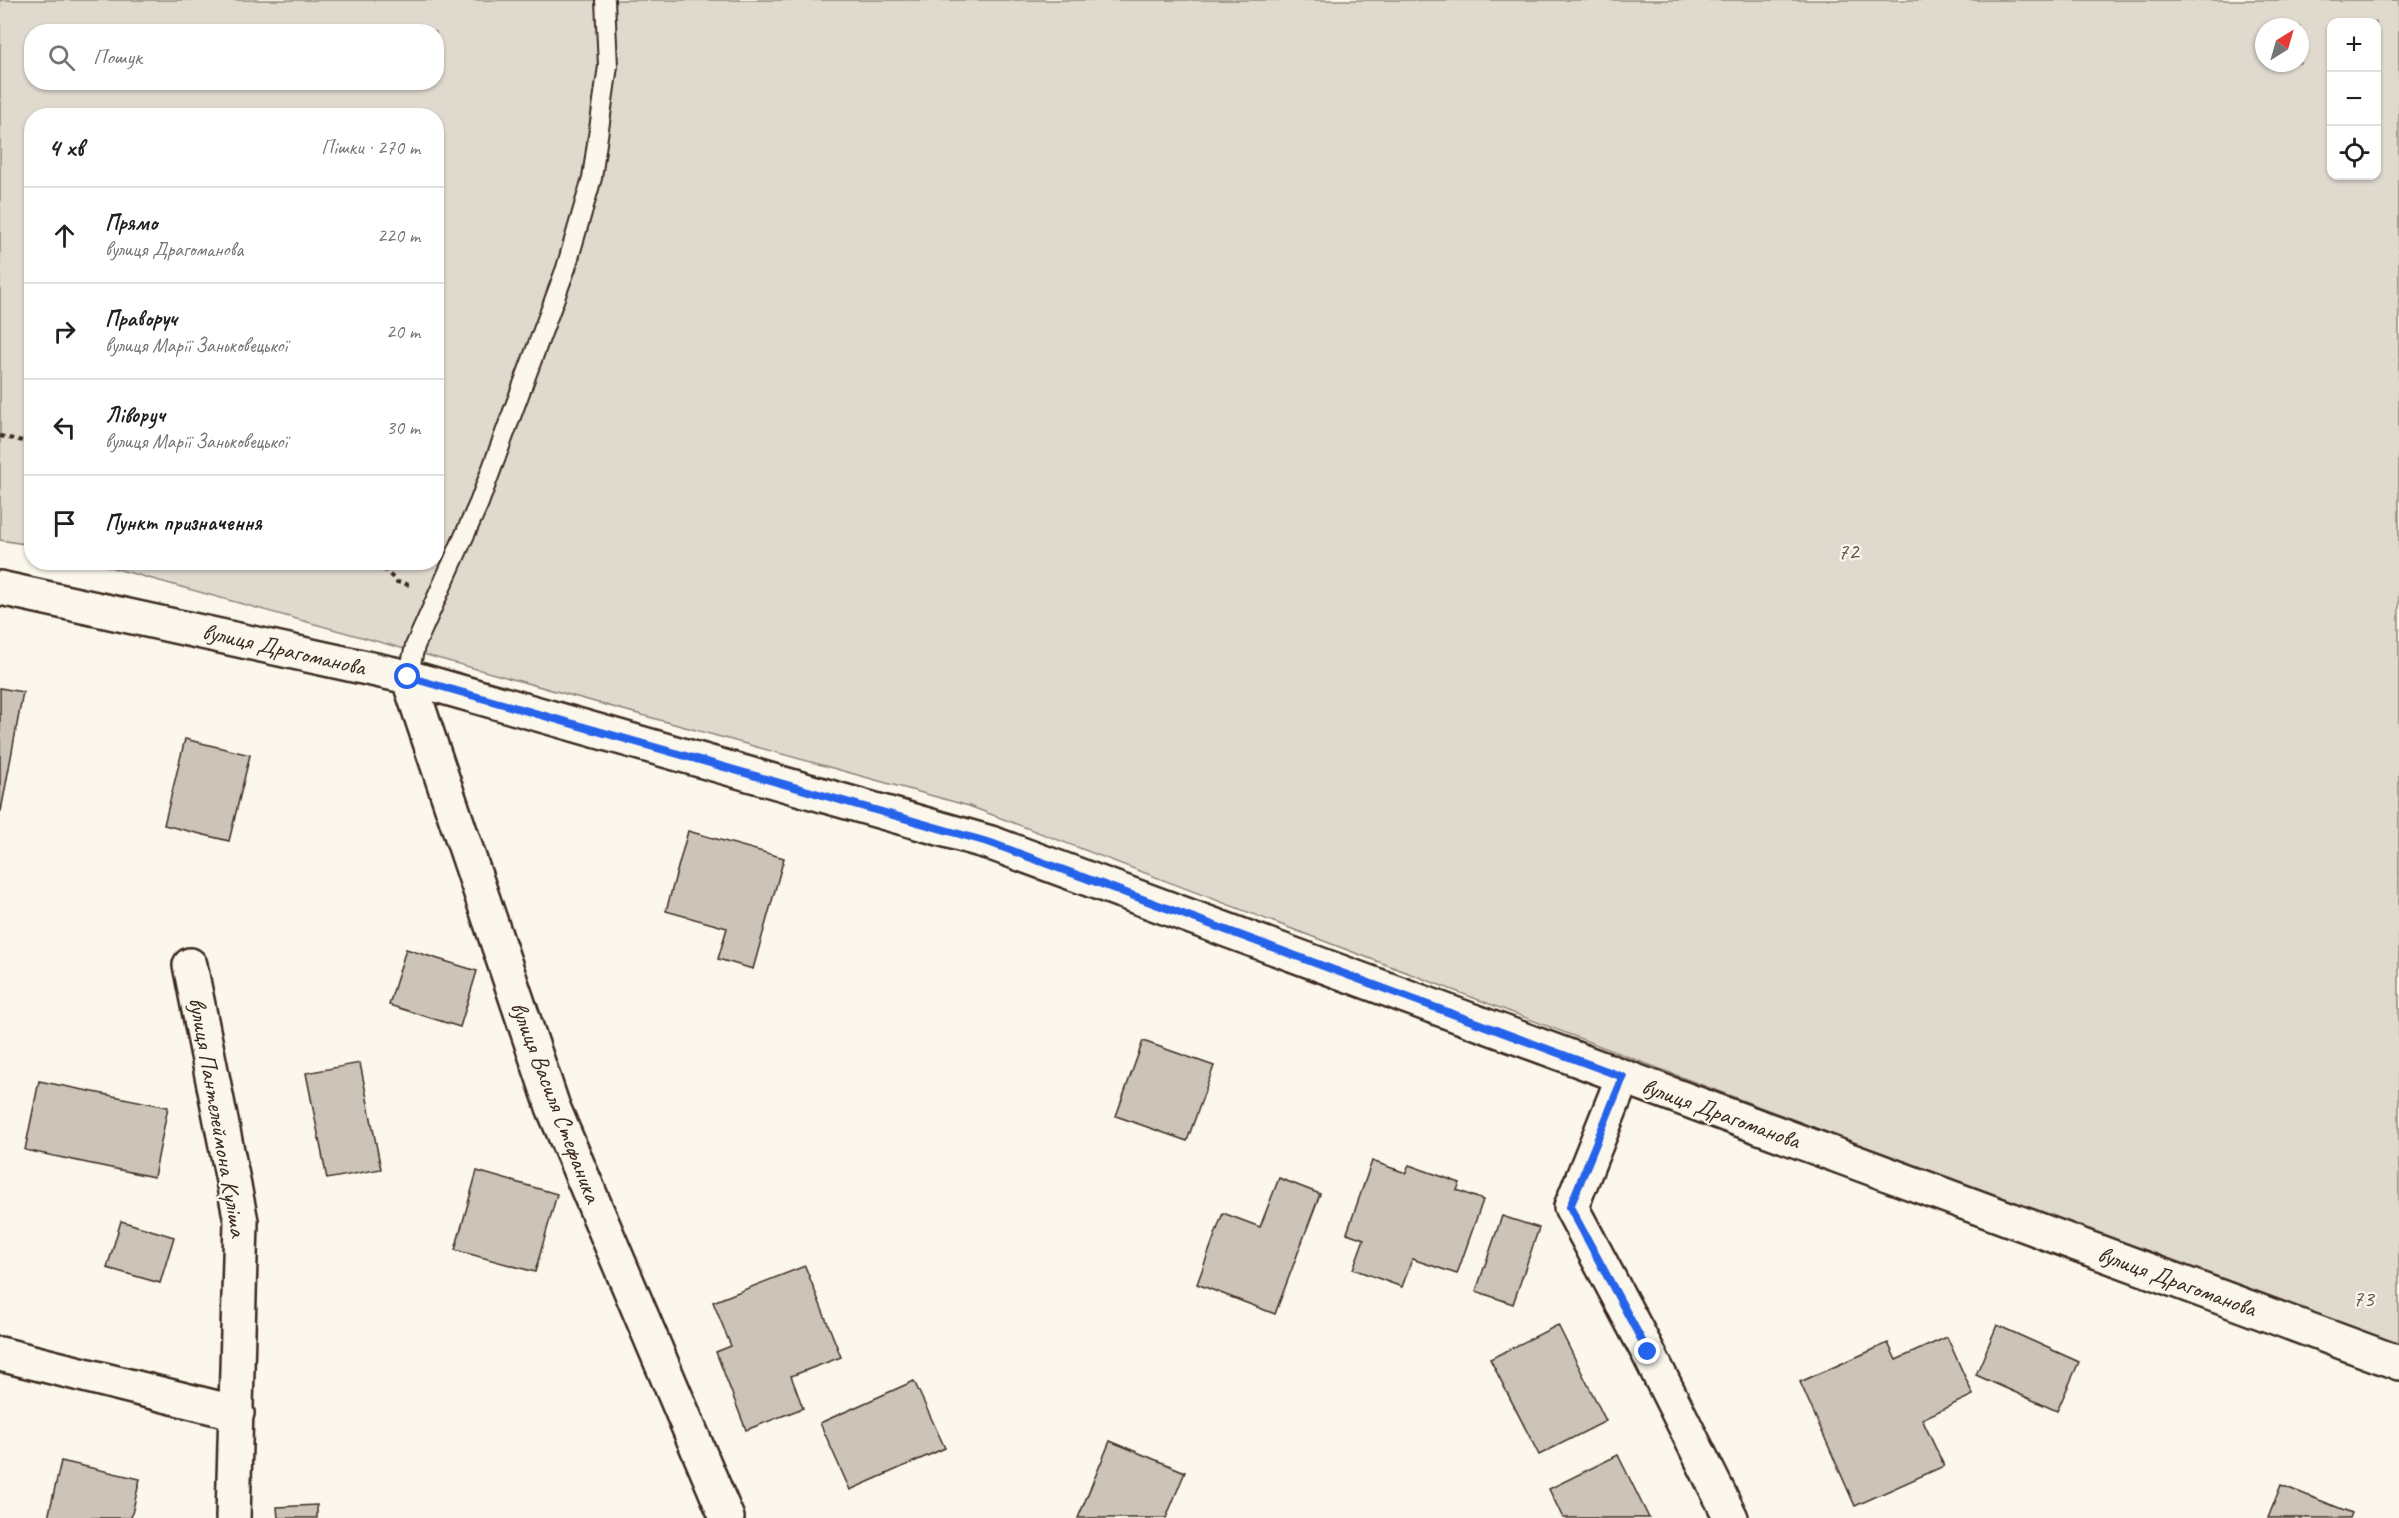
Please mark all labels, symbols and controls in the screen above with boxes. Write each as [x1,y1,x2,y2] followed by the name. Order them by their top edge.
[2255,18,2309,72] north arrow
[2327,18,2381,180] map controls
[2327,18,2381,72] button: +
[24,24,444,90] search box
[45,41,78,74] icon: search
[93,43,142,71] text: Пошук
[2327,72,2381,126] button: −
[2327,126,2381,180] button: locate
[48,131,83,164] text: 4 хв
[321,135,420,160] text: Пішки · 270 m
[105,209,157,237] text: Прямо
[48,219,81,252] icon: ahead
[377,223,420,248] text: 220 m
[105,237,243,262] text: вулиця Драгоманова
[105,305,177,333] text: Праворуч
[48,315,81,348] icon: right
[386,319,420,344] text: 20 m
[105,333,287,358] text: вулиця Марії Заньковецької
[105,401,165,429] text: Ліворуч
[48,411,81,444] icon: left
[386,415,420,440] text: 30 m
[105,429,287,454] text: вулиця Марії Заньковецької
[48,507,81,540] icon: arrive
[105,509,262,537] text: Пункт призначення
[1837,536,1861,566] park label: 72
[200,616,370,683] street label: вулиця Драгоманова
[394,663,420,689] route start
[182,995,254,1241] street label: вулиця Пантелеймона Куліша
[504,997,609,1208] street label: вулиця Василя Стефаника
[1638,1071,1805,1156] street label: вулиця Драгоманова
[2094,1239,2261,1324] street label: вулиця Драгоманова
[2352,1283,2376,1313] park label: 73
[1634,1338,1660,1364] route end

